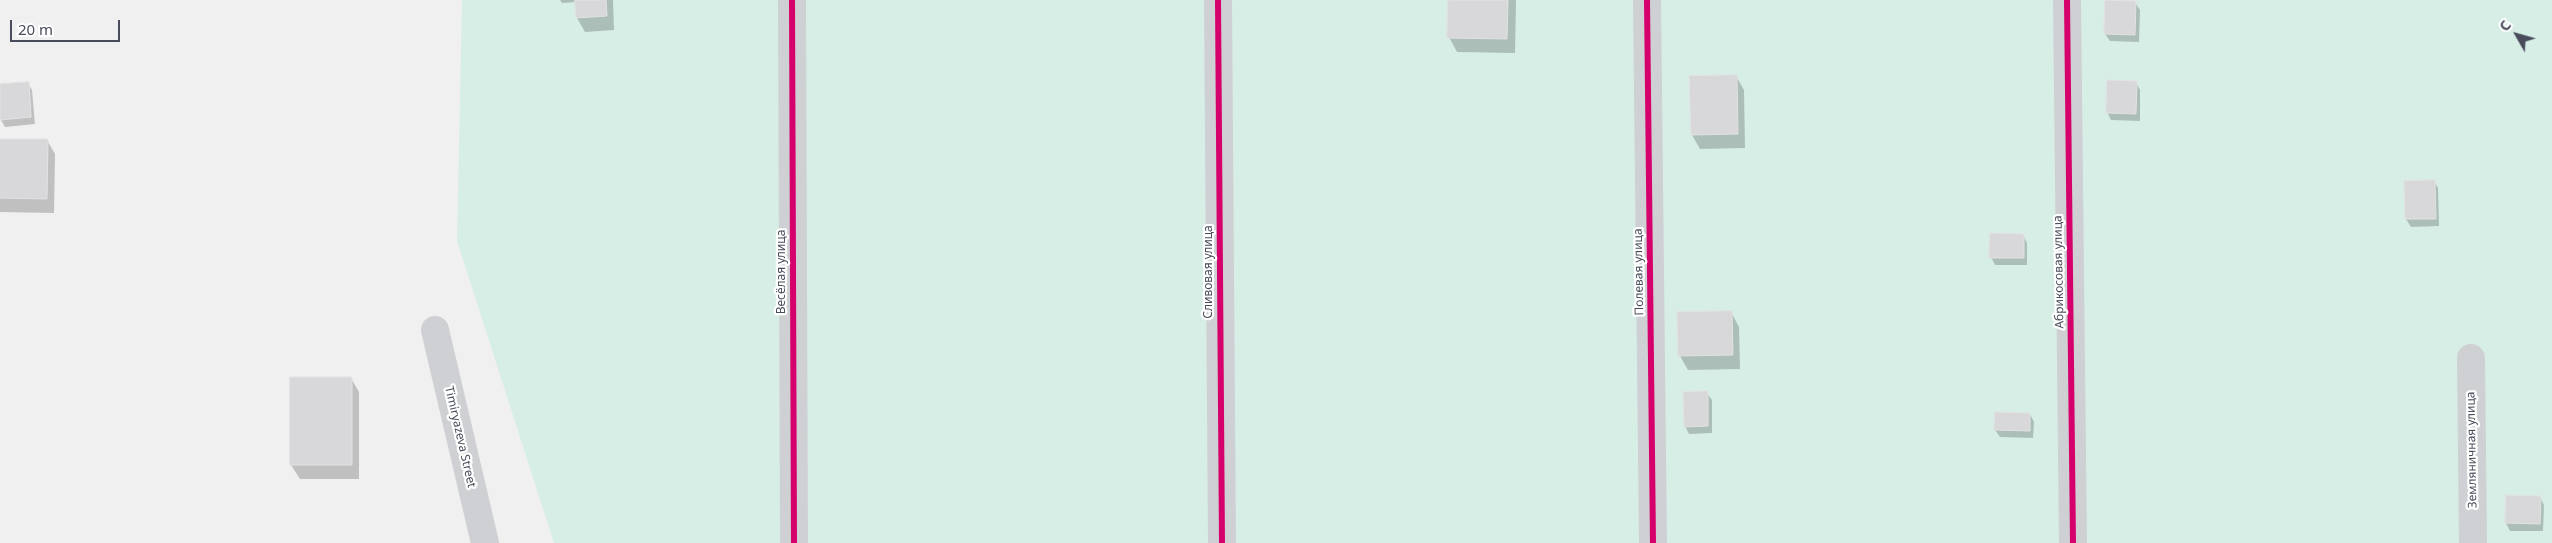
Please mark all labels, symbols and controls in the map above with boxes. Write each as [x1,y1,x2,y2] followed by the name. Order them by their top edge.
[12,10,122,42] scale bar
[2492,10,2542,60] north arrow
[2495,16,2515,35] text: С
[18,19,53,39] text: 20 m
[2051,215,2067,329] street label: Абрикосовая улица
[1202,225,1216,319] street label: Сливовая улица
[1631,228,1647,316] street label: Полевая улица
[775,230,789,314] street label: Весёлая улица
[441,385,479,489] street label: Timiryazeva Street
[2464,392,2480,508] street label: Земляничная улица

